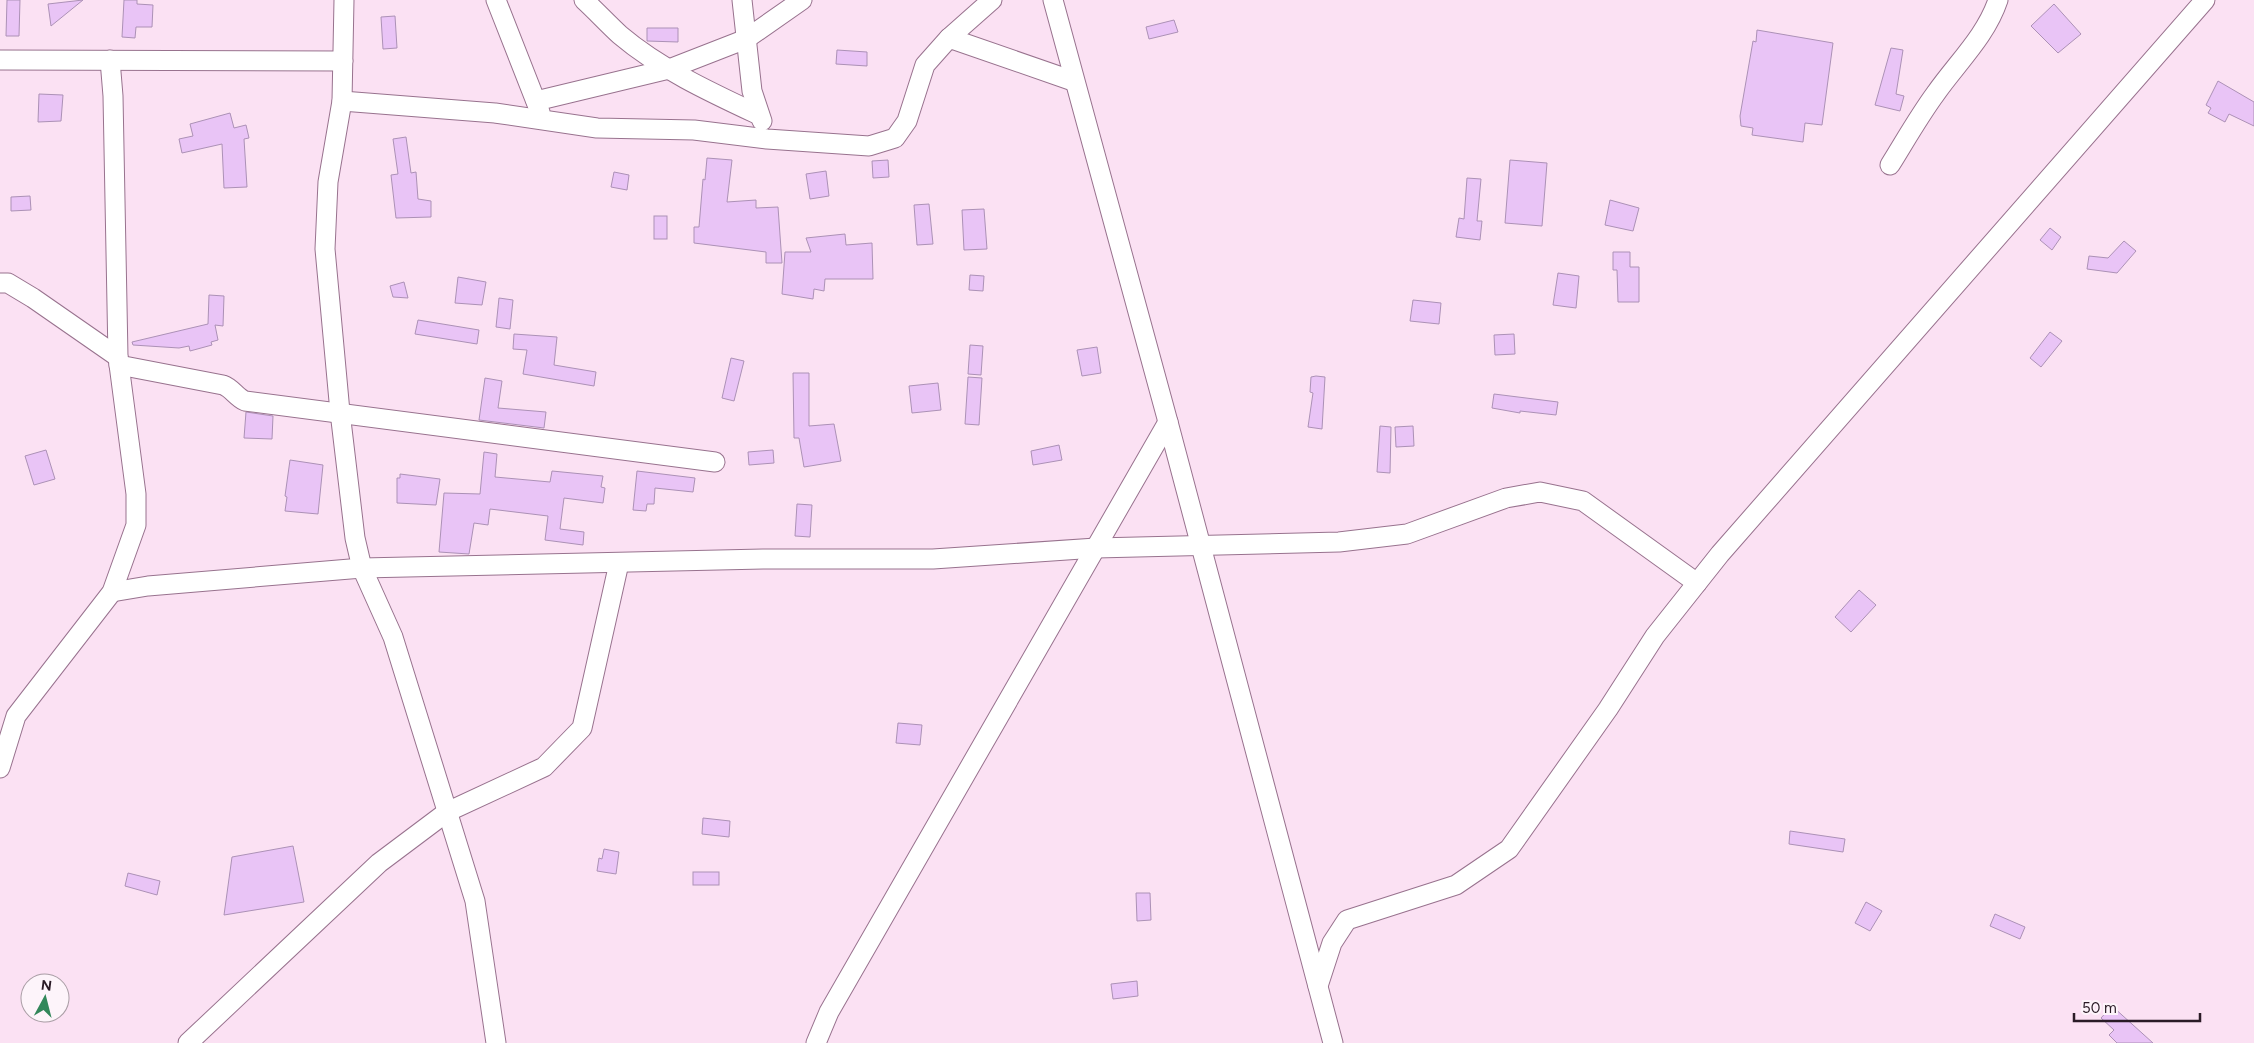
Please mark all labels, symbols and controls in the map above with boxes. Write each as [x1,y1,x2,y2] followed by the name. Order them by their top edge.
[20,973,70,1023] north arrow
[40,976,53,995] text: N
[2074,990,2200,1022] scale bar
[2082,999,2117,1017] text: 50 m

